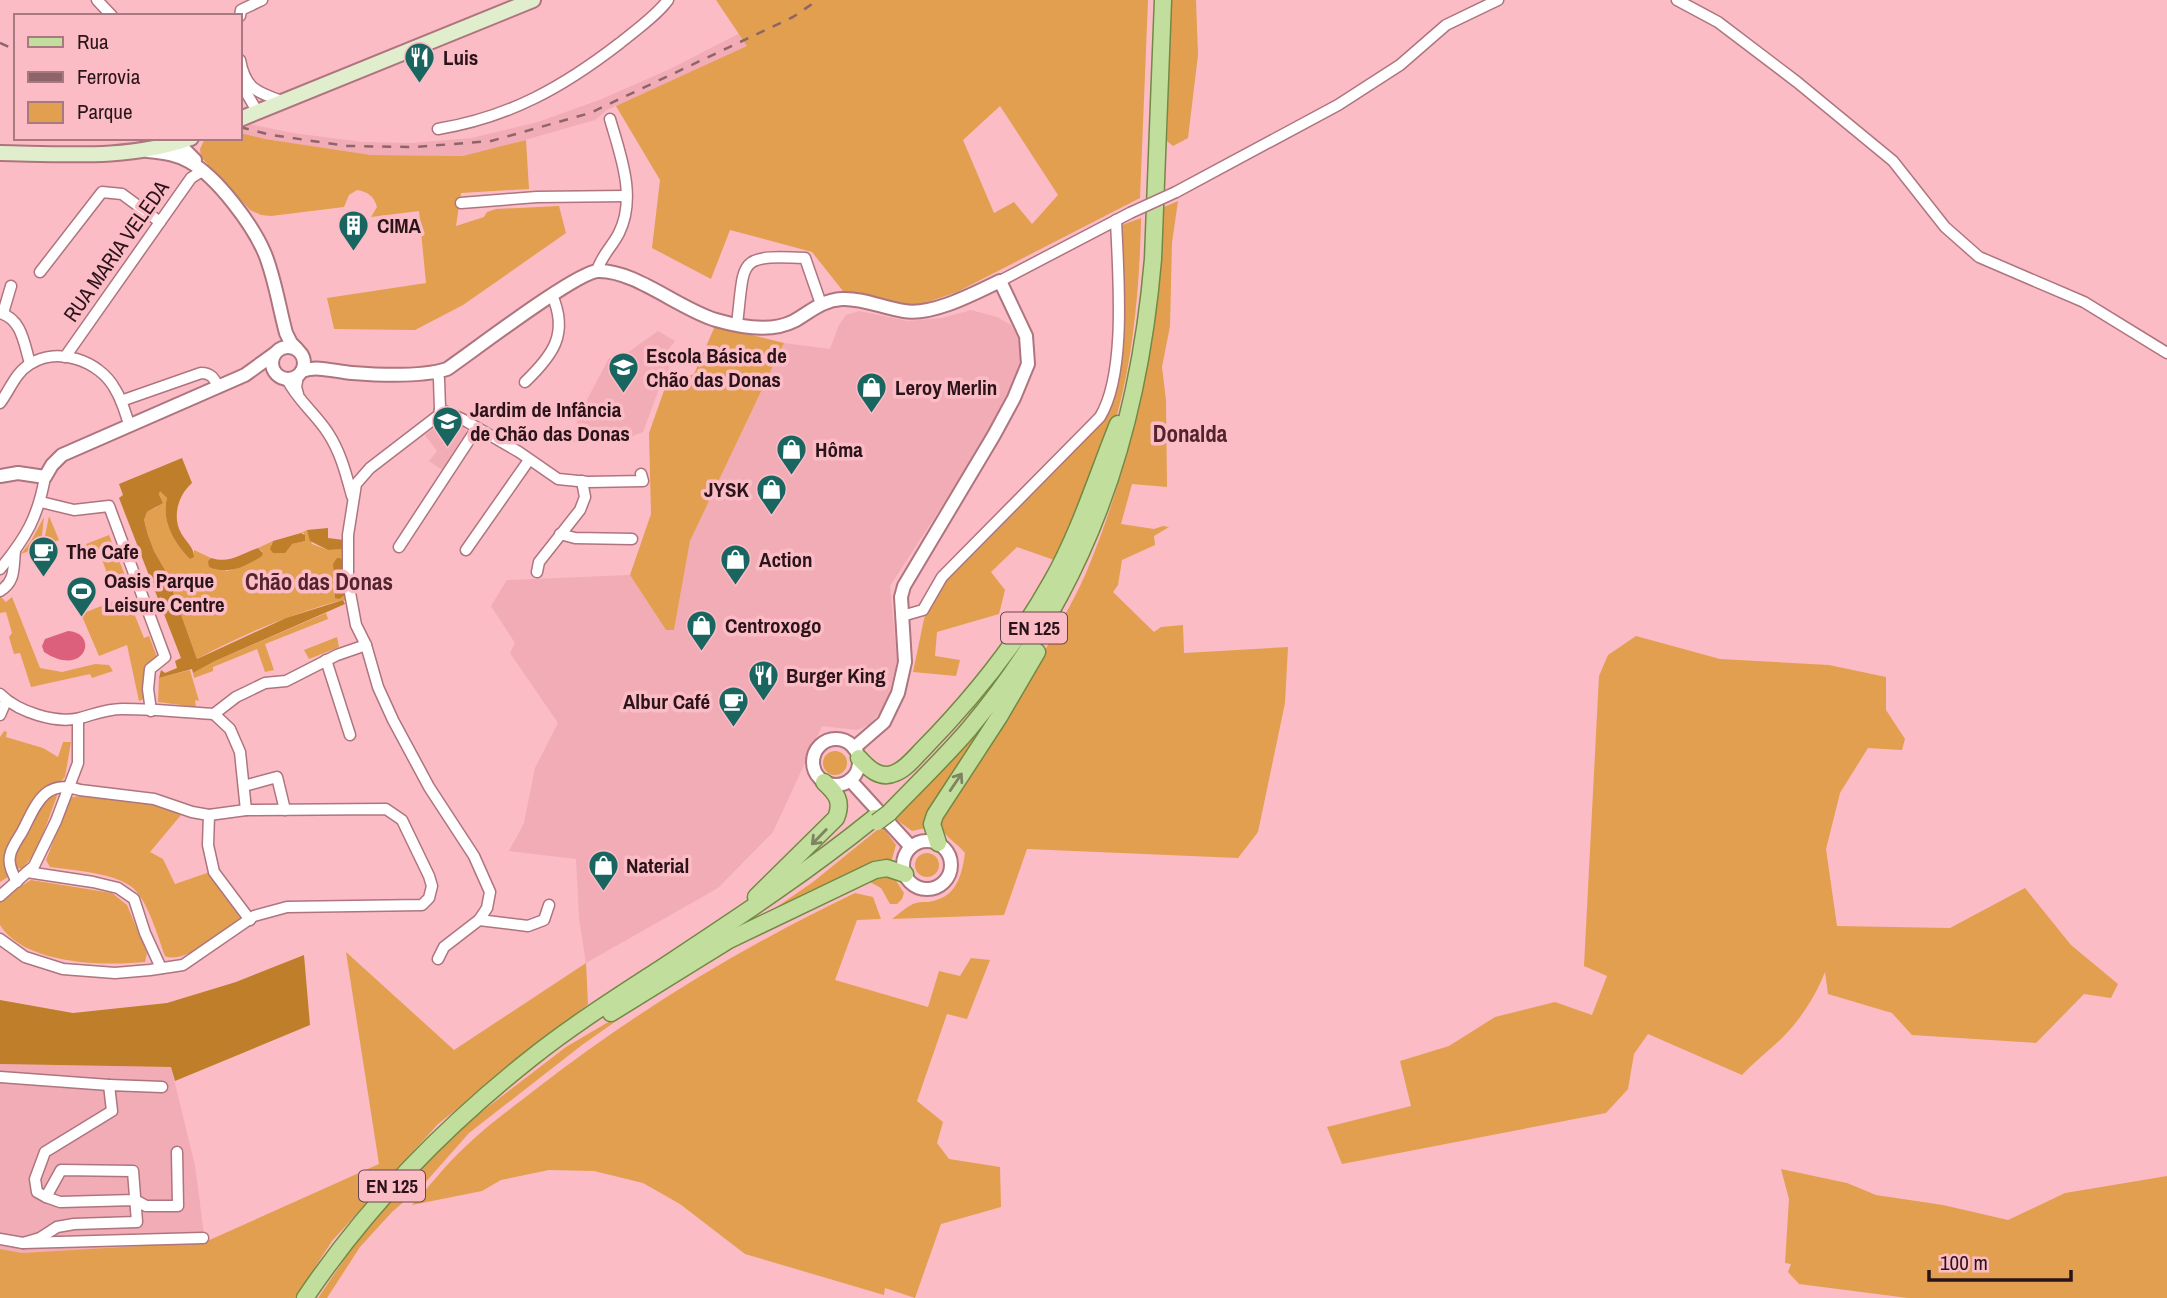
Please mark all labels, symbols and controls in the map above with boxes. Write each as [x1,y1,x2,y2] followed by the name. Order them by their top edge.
[14,14,242,140] legend
[77,27,109,56] text: Rua
[403,40,437,84] restaurant icon: Luis
[443,43,478,72] place label: Luis
[77,62,141,91] text: Ferrovia
[77,97,133,126] text: Parque
[56,174,176,328] street label: RUA MARIA VELEDA
[337,208,371,252] building icon: CIMA
[377,211,422,240] place label: CIMA
[646,341,787,394] place label: Escola Básica de Chão das Donas
[606,350,640,394] school or university icon: Escola Básica de Chão das Donas
[855,370,889,414] shop icon: Leroy Merlin
[895,373,997,402] place label: Leroy Merlin
[470,395,630,448] place label: Jardim de Infância de Chão das Donas
[430,404,464,448] school or university icon: Jardim de Infância de Chão das Donas
[1153,418,1228,449] district label: Donalda
[775,432,809,476] shop icon: Hôma
[815,435,863,464] place label: Hôma
[755,472,789,516] shop icon: JYSK
[704,475,750,504] place label: JYSK
[26,534,60,578] cafe icon: The Cafe
[66,537,139,566] place label: The Cafe
[719,542,753,586] shop icon: Action
[759,545,813,574] place label: Action
[104,566,225,619] place label: Oasis Parque Leisure Centre
[245,566,393,597] district label: Chão das Donas
[64,575,98,619] sports icon: Oasis Parque Leisure Centre
[685,608,719,652] shop icon: Centroxogo
[725,611,822,640] place label: Centroxogo
[1001,612,1067,643] road number: EN 125
[746,658,780,702] restaurant icon: Burger King
[786,661,886,690] place label: Burger King
[716,684,750,728] cafe icon: Albur Café
[623,687,710,716] place label: Albur Café
[949,773,963,792] one-way arrow
[810,828,827,845] one-way arrow
[586,848,620,892] shop icon: Naterial
[626,851,689,880] place label: Naterial
[359,1170,425,1202] road number: EN 125
[1929,1238,2071,1282] scale bar
[1940,1248,1988,1277] text: 100 m

